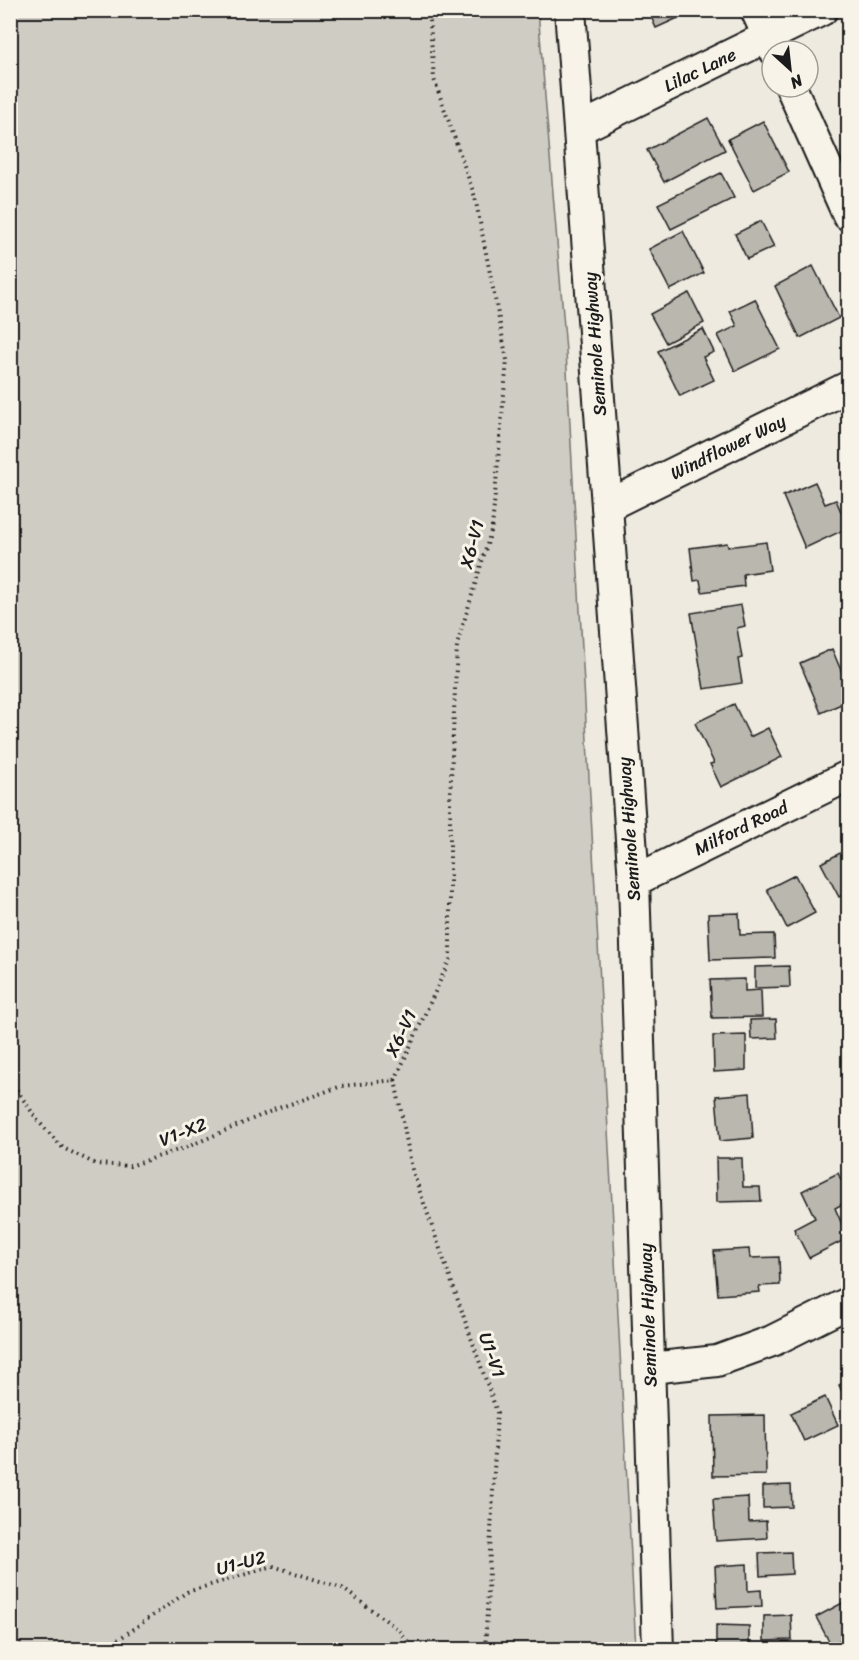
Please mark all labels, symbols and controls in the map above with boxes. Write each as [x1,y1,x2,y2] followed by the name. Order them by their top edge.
[658,39,742,101] street label: Lilac Lane
[760,39,820,99] north arrow
[784,66,809,98] text: N
[574,270,616,417] street label: Seminole Highway
[665,405,792,489] street label: Windflower Way
[450,516,494,573] street label: X6-V1
[608,755,650,902] street label: Seminole Highway
[688,791,795,865] street label: Milford Road
[376,1004,426,1063] street label: X6-V1
[154,1108,212,1156] street label: V1-X2
[629,1242,667,1388] street label: Seminole Highway
[469,1328,515,1382] street label: U1-V1
[213,1541,269,1585] street label: U1-U2

